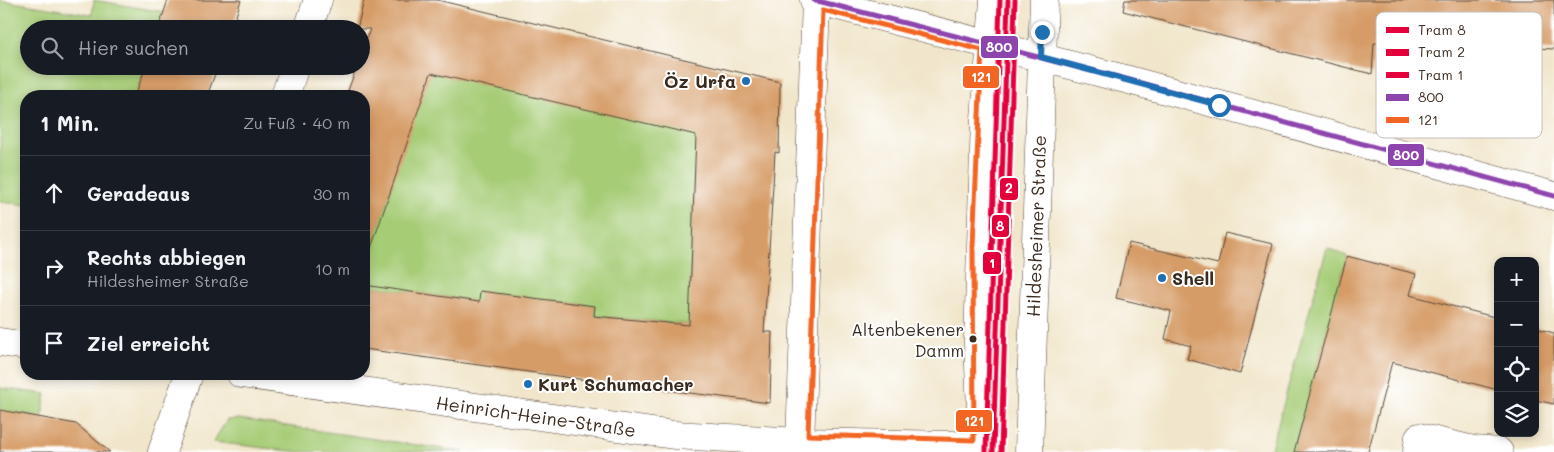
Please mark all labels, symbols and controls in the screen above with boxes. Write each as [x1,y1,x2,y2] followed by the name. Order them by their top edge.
[1376,12,1542,138] legend
[20,20,370,75] search box
[1418,20,1466,39] text: Tram 8
[1031,21,1054,44] route end
[38,34,66,62] icon: search
[78,35,189,60] text: Hier suchen
[980,35,1019,59] line badge: 800
[986,37,1012,56] text: 800
[1418,42,1465,61] text: Tram 2
[962,65,1000,89] line badge: 121
[1418,65,1463,84] text: Tram 1
[971,67,991,86] text: 121
[664,69,736,93] place label: Öz Urfa
[740,75,752,87] marker: Öz Urfa
[1418,87,1444,106] text: 800
[1208,94,1231,117] route start
[40,109,99,136] text: 1 Min.
[1418,110,1438,129] text: 121
[243,112,350,133] text: Zu Fuß · 40 m
[1021,135,1051,317] street label: Hildesheimer Straße
[1387,143,1425,167] line badge: 800
[1393,145,1419,164] text: 800
[999,177,1019,201] line badge: 2
[1005,178,1013,197] text: 2
[40,179,68,207] icon: ahead
[87,181,190,206] text: Geradeaus
[313,183,350,204] text: 30 m
[991,214,1010,238] line badge: 8
[996,216,1005,235] text: 8
[87,245,246,270] text: Rechts abbiegen
[982,251,1002,275] line badge: 1
[989,253,995,272] text: 1
[40,254,68,282] icon: right
[1494,257,1539,437] map controls
[1494,257,1539,302] button: +
[315,258,350,279] text: 10 m
[1172,266,1214,290] place label: Shell
[87,270,249,291] text: Hildesheimer Straße
[1156,272,1168,284] marker: Shell
[1494,302,1539,347] button: −
[851,318,964,361] place label: Altenbekener Damm
[40,329,68,357] icon: arrive
[87,331,210,356] text: Ziel erreicht
[968,334,978,344] marker: Altenbekener Damm
[1494,347,1539,392] button: locate
[538,372,693,396] place label: Kurt Schumacher
[522,378,534,390] marker: Kurt Schumacher
[435,390,637,442] street label: Heinrich-Heine-Straße
[1494,392,1539,437] button: layers
[955,409,993,433] line badge: 121
[964,411,984,430] text: 121

